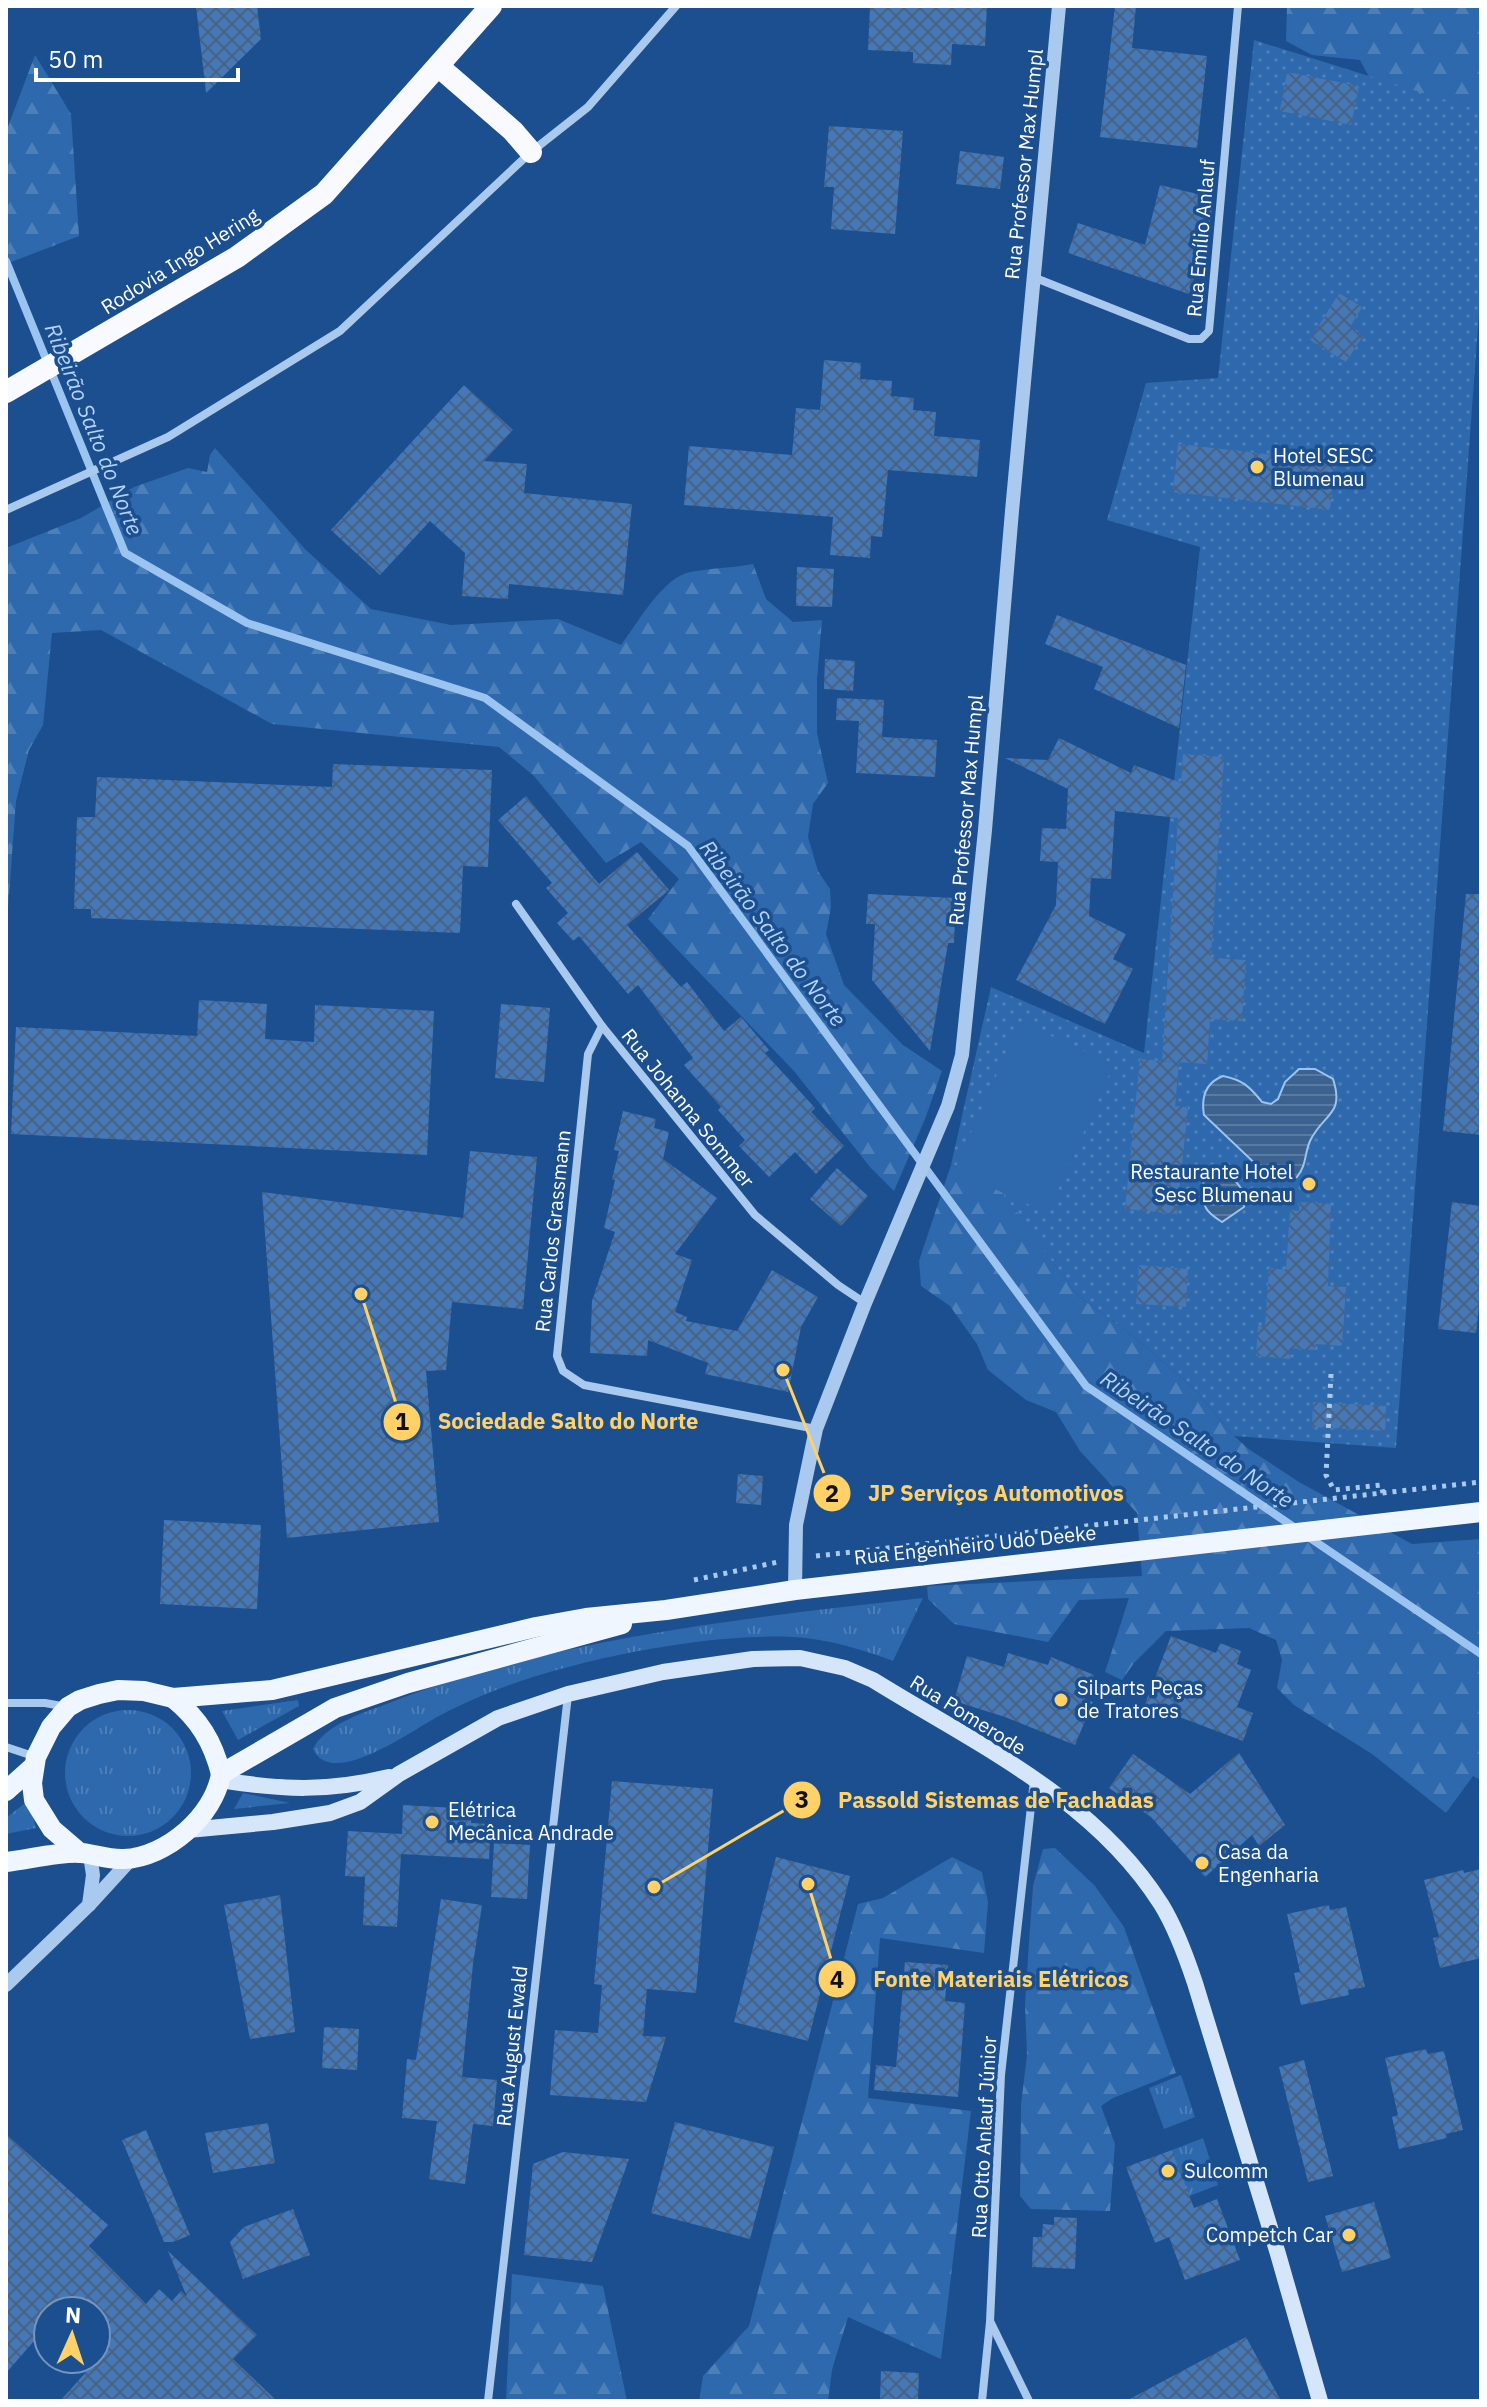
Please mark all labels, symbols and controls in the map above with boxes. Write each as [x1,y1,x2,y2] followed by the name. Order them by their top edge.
[36,32,238,82] scale bar
[48,43,103,75] text: 50 m
[998,47,1049,281] street label: Rua Professor Max Humpl
[1180,157,1221,318] street label: Rua Emílio Anlauf
[96,201,264,320] street label: Rodovia Ingo Hering
[39,319,150,539] water label: Ribeirão Salto do Norte
[1273,442,1374,492] place label: Hotel SESC Blumenau
[1248,458,1266,476] marker: Hotel SESC Blumenau
[942,693,989,926] street label: Rua Professor Max Humpl
[694,834,853,1032] water label: Ribeirão Salto do Norte
[616,1023,761,1193] street label: Rua Johanna Sommer
[528,1129,577,1333] street label: Rua Carlos Grassmann
[1130,1158,1293,1208] place label: Restaurante Hotel Sesc Blumenau
[1300,1175,1318,1193] marker: Restaurante Hotel Sesc Blumenau
[1095,1363,1299,1514] water label: Ribeirão Salto do Norte
[382,1399,715,1445] callout: Sociedade Salto do Norte
[395,1405,409,1437] text: 1
[438,1406,698,1435] text: Sociedade Salto do Norte
[812,1470,1140,1516] callout: JP Serviços Automotivos
[825,1477,839,1509] text: 2
[868,1478,1124,1507] text: JP Serviços Automotivos
[852,1518,1097,1571] street label: Rua Engenheiro Udo Deeke
[905,1668,1031,1761] street label: Rua Pomerode
[1077,1674,1203,1724] place label: Silparts Peças de Tratores
[1052,1691,1070,1709] marker: Silparts Peças de Tratores
[782,1777,1169,1823] callout: Passold Sistemas de Fachadas
[795,1783,809,1815] text: 3
[838,1785,1154,1814] text: Passold Sistemas de Fachadas
[448,1796,614,1846] place label: Elétrica Mecânica Andrade
[423,1813,441,1831] marker: Elétrica Mecânica Andrade
[1218,1838,1319,1888] place label: Casa da Engenharia
[1193,1854,1211,1872] marker: Casa da Engenharia
[817,1956,1145,2002] callout: Fonte Materiais Elétricos
[830,1963,844,1995] text: 4
[490,1964,533,2128] street label: Rua August Ewald
[873,1964,1129,1993] text: Fonte Materiais Elétricos
[965,2035,1002,2239] street label: Rua Otto Anlauf Júnior
[1184,2157,1268,2184] place label: Sulcomm
[1159,2162,1177,2180] marker: Sulcomm
[1206,2221,1333,2248] place label: Competch Car
[1340,2226,1358,2244] marker: Competch Car
[32,2295,112,2375] north arrow
[64,2300,82,2329] text: N

